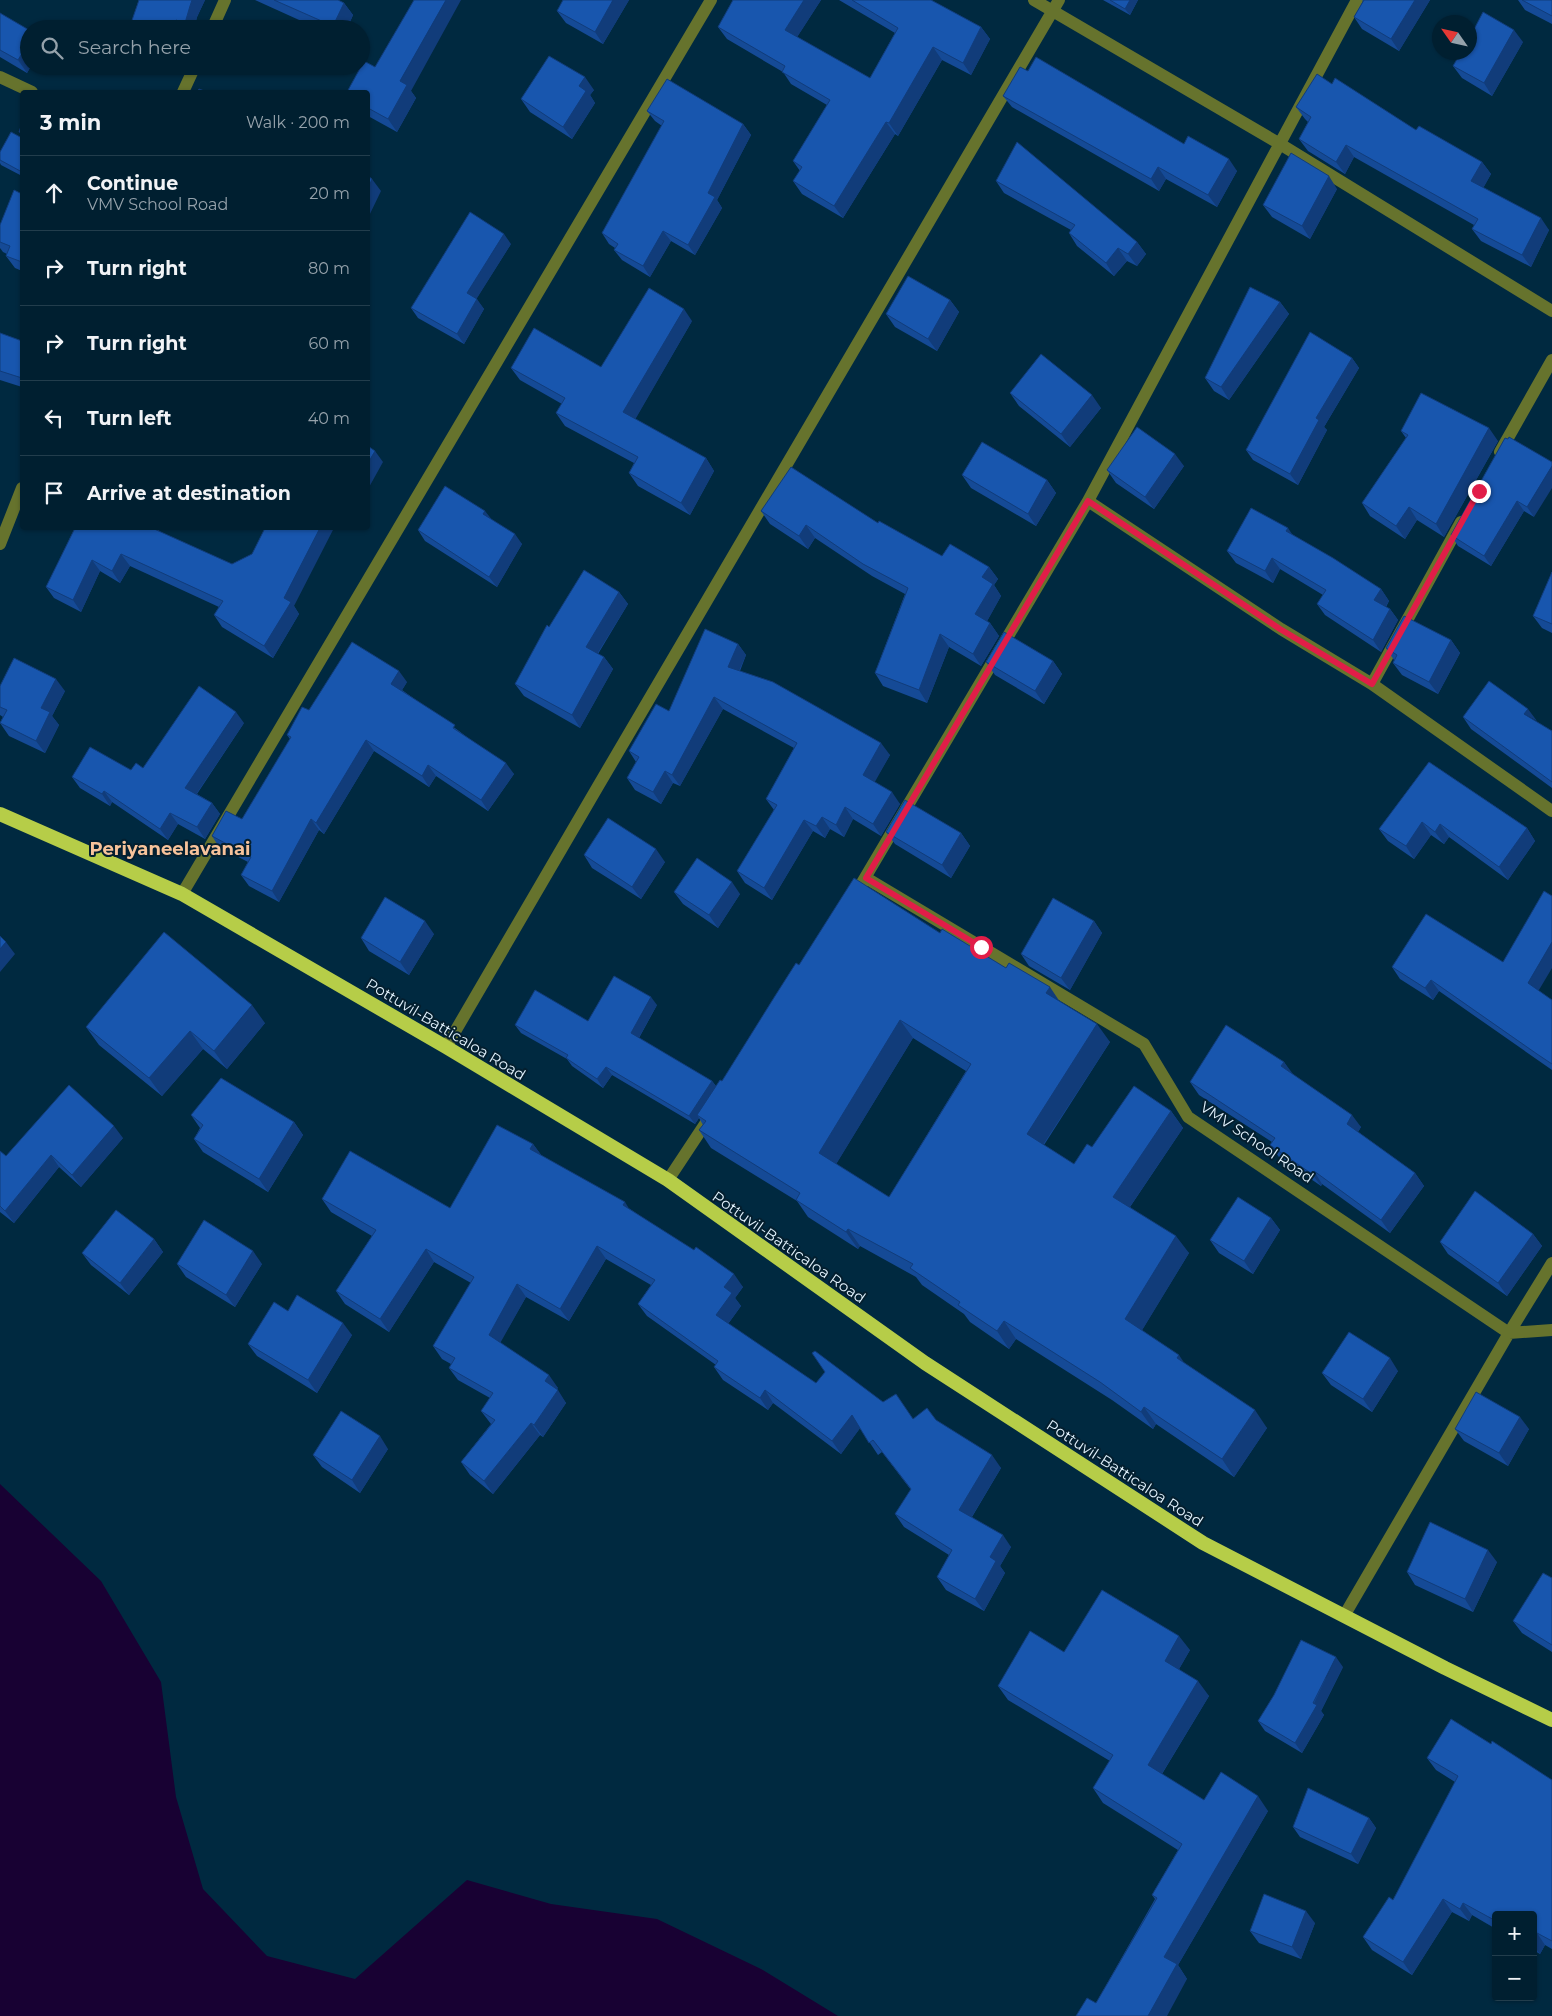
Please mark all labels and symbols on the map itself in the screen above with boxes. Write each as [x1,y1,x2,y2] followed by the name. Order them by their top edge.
[1432,15,1477,60] north arrow
[1468,480,1491,503] route end
[90,838,250,860] district label: Periyaneelavanai
[970,936,993,959] route start
[363,974,529,1084] street label: Pottuvil-Batticaloa Road
[1197,1097,1317,1187] street label: VMV School Road
[709,1187,869,1307] street label: Pottuvil-Batticaloa Road
[1043,1415,1207,1531] street label: Pottuvil-Batticaloa Road

